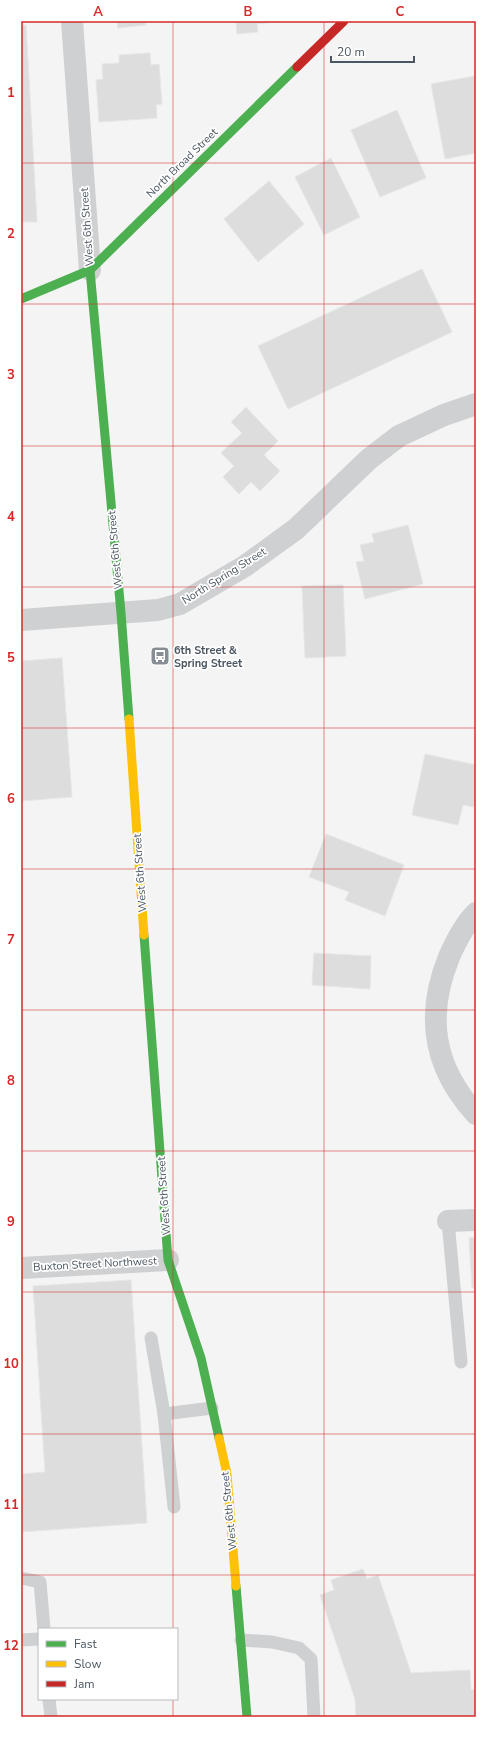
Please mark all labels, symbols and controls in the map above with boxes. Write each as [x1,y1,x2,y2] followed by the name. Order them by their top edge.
[93,3,103,21] text: A
[244,3,253,21] text: B
[396,3,405,21] text: C
[331,38,414,64] scale bar
[337,44,365,60] text: 20 m
[7,84,15,102] text: 1
[143,125,221,201] street label: North Broad Street
[77,187,97,267] street label: West 6th Street
[7,225,15,243] text: 2
[7,366,15,384] text: 3
[7,508,15,526] text: 4
[104,510,126,590] street label: West 6th Street
[179,544,269,608] street label: North Spring Street
[174,643,243,671] place label: 6th Street & Spring Street
[149,645,171,667] bus stop icon: 6th Street & Spring Street
[7,649,15,667] text: 5
[7,790,15,808] text: 6
[130,833,150,913] street label: West 6th Street
[7,931,15,949] text: 7
[7,1072,15,1090] text: 8
[154,1156,174,1236] street label: West 6th Street
[7,1213,15,1231] text: 9
[33,1253,157,1275] street label: Buxton Street Northwest
[3,1355,19,1373] text: 10
[217,1471,241,1551] street label: West 6th Street
[3,1496,19,1514] text: 11
[38,1628,178,1700] legend
[74,1636,97,1652] text: Fast
[3,1637,19,1655] text: 12
[74,1656,102,1672] text: Slow
[73,1676,95,1692] text: Jam

